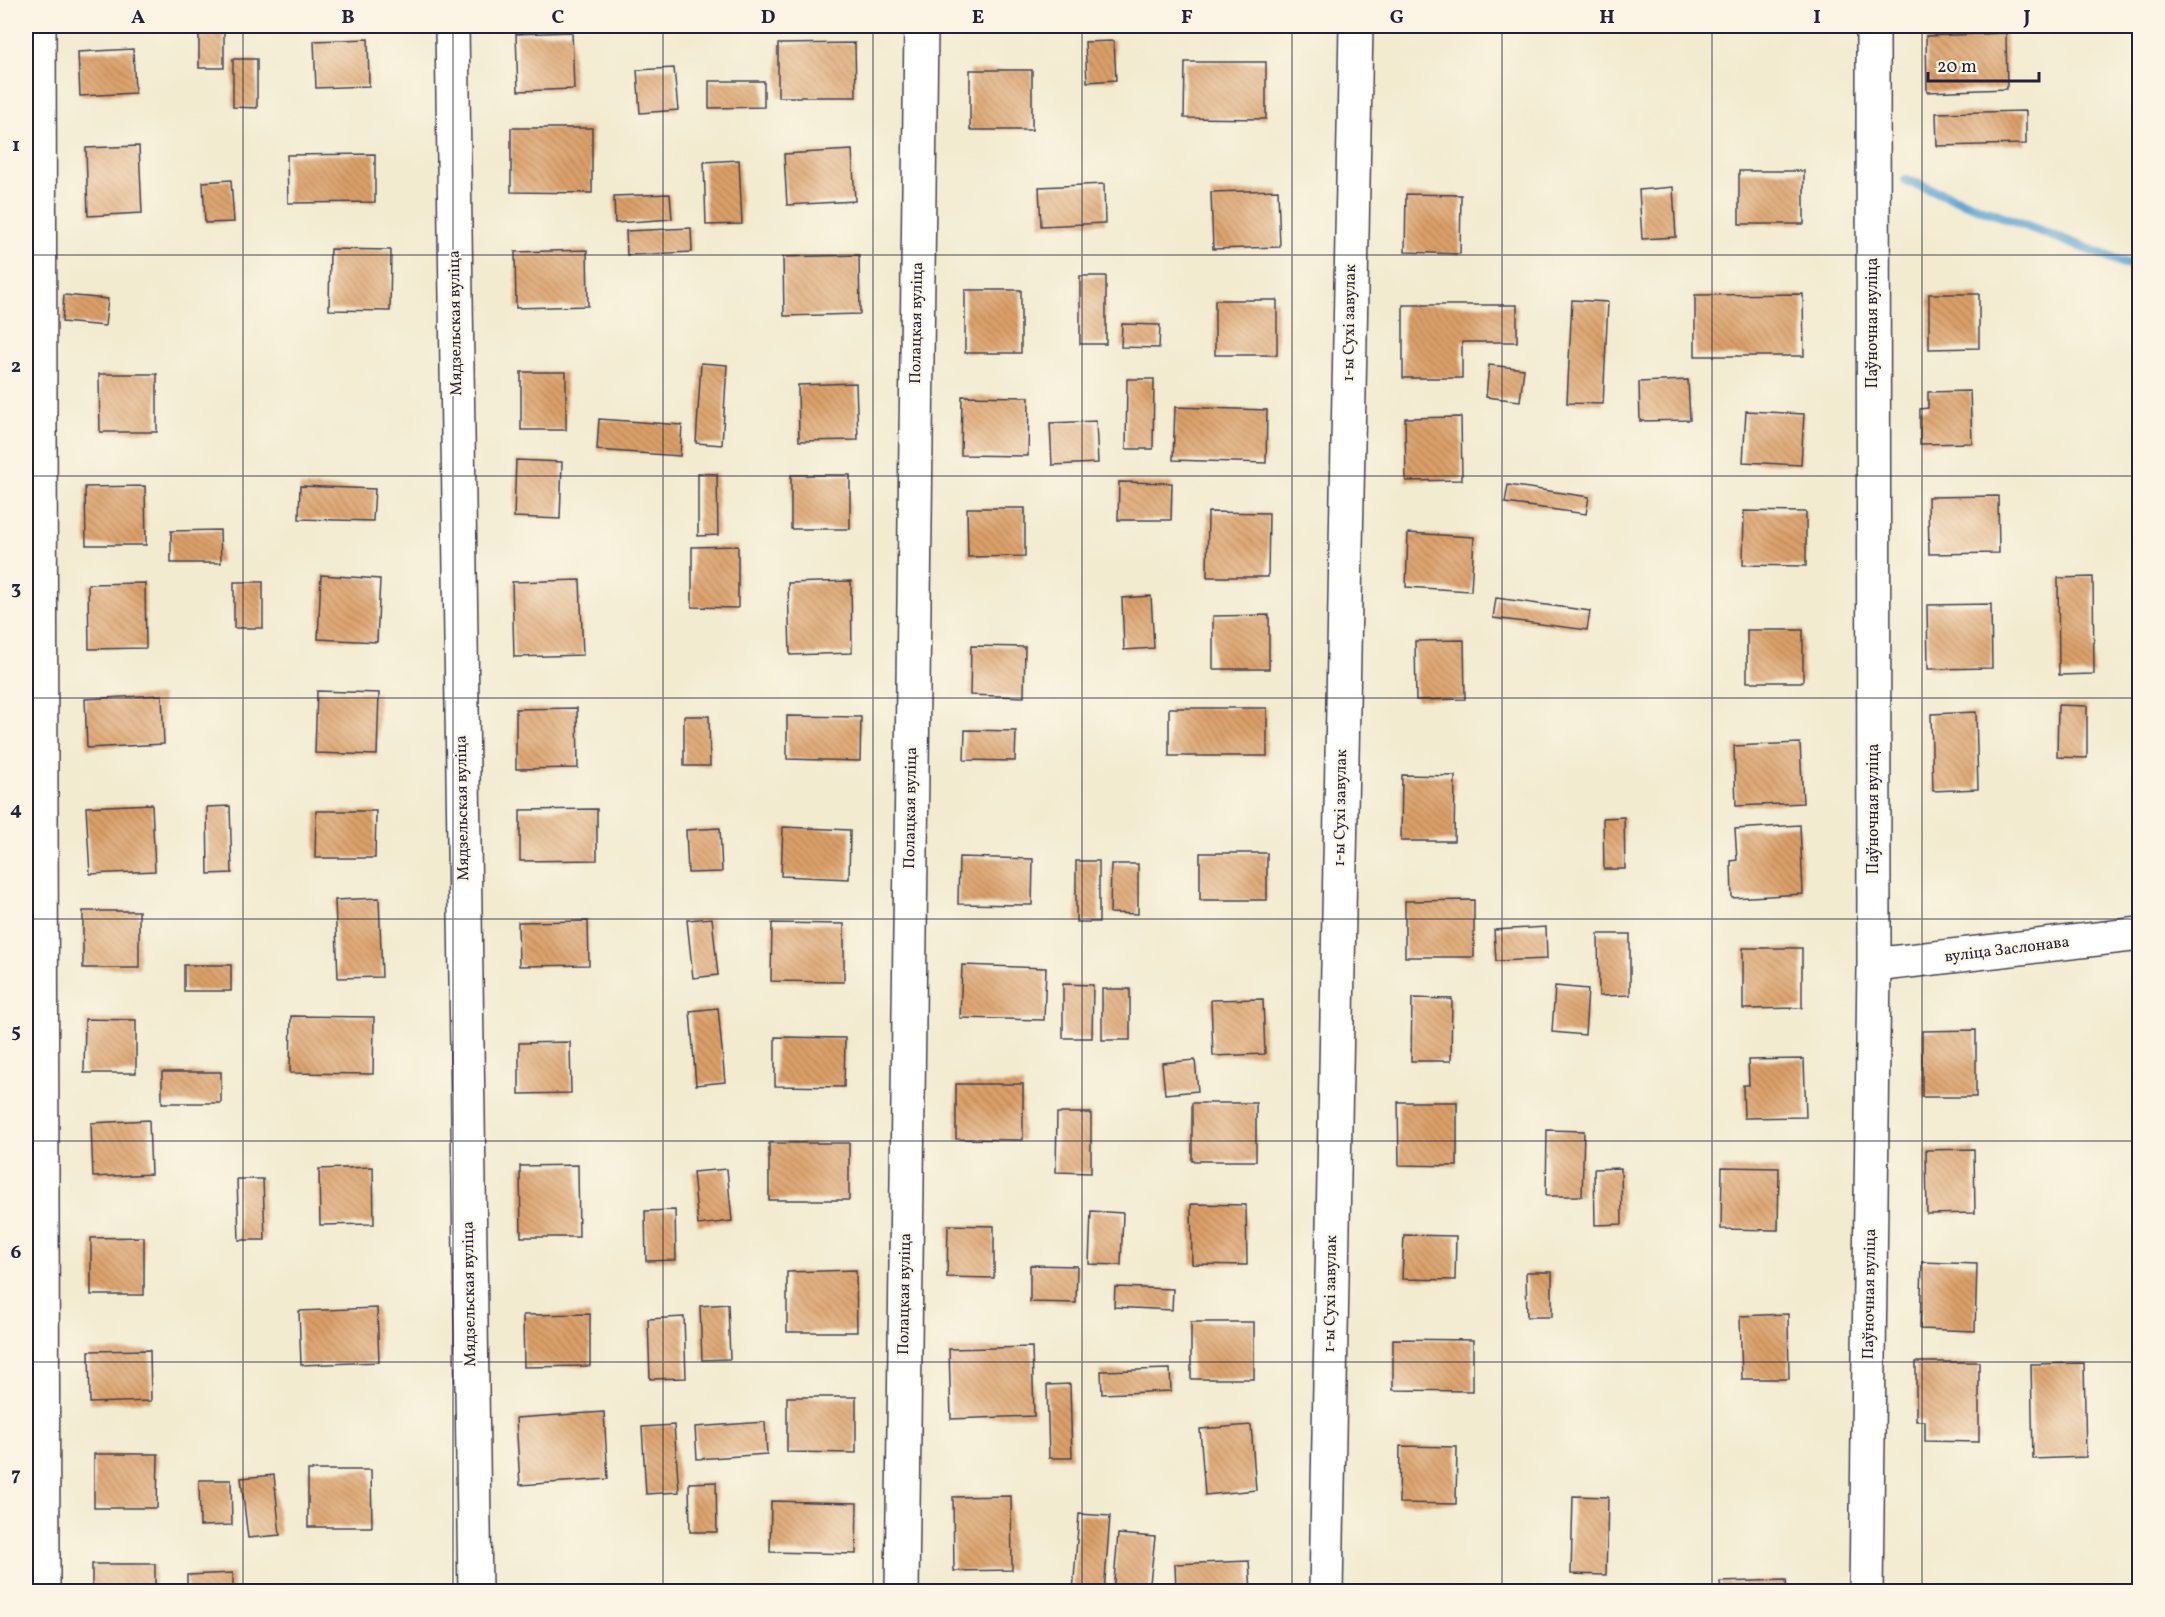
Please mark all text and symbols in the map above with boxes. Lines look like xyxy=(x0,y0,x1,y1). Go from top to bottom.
text: A xyxy=(131,4,145,32)
text: B xyxy=(341,4,355,32)
text: C xyxy=(552,4,565,32)
text: D xyxy=(761,4,775,32)
text: E xyxy=(972,4,984,32)
text: F xyxy=(1181,4,1193,32)
text: G xyxy=(1390,4,1404,32)
text: H xyxy=(1599,4,1615,32)
text: I xyxy=(1813,4,1821,32)
text: J xyxy=(2022,4,2031,32)
scale bar xyxy=(1928,45,2039,83)
text: 20 m xyxy=(1937,55,1977,80)
text: 1 xyxy=(12,132,20,160)
street label: Мядзельская вуліца xyxy=(444,250,468,396)
street label: Паўночная вуліца xyxy=(1862,258,1884,388)
street label: Полацкая вуліца xyxy=(905,262,929,384)
street label: 1-ы Сухі завулак xyxy=(1338,264,1362,382)
text: 2 xyxy=(11,353,21,381)
text: 3 xyxy=(11,575,21,603)
street label: Мядзельская вуліца xyxy=(451,735,475,881)
street label: Паўночная вуліца xyxy=(1863,744,1885,874)
street label: Полацкая вуліца xyxy=(899,747,923,869)
street label: 1-ы Сухі завулак xyxy=(1329,749,1353,867)
text: 4 xyxy=(10,796,22,824)
street label: вуліца Заслонава xyxy=(1943,931,2071,969)
text: 5 xyxy=(11,1018,21,1046)
street label: Мядзельская вуліца xyxy=(458,1221,482,1367)
street label: Паўночная вуліца xyxy=(1858,1228,1882,1360)
street label: Полацкая вуліца xyxy=(893,1233,917,1355)
street label: 1-ы Сухі завулак xyxy=(1319,1235,1343,1353)
text: 6 xyxy=(11,1239,22,1267)
text: 7 xyxy=(11,1461,21,1489)

